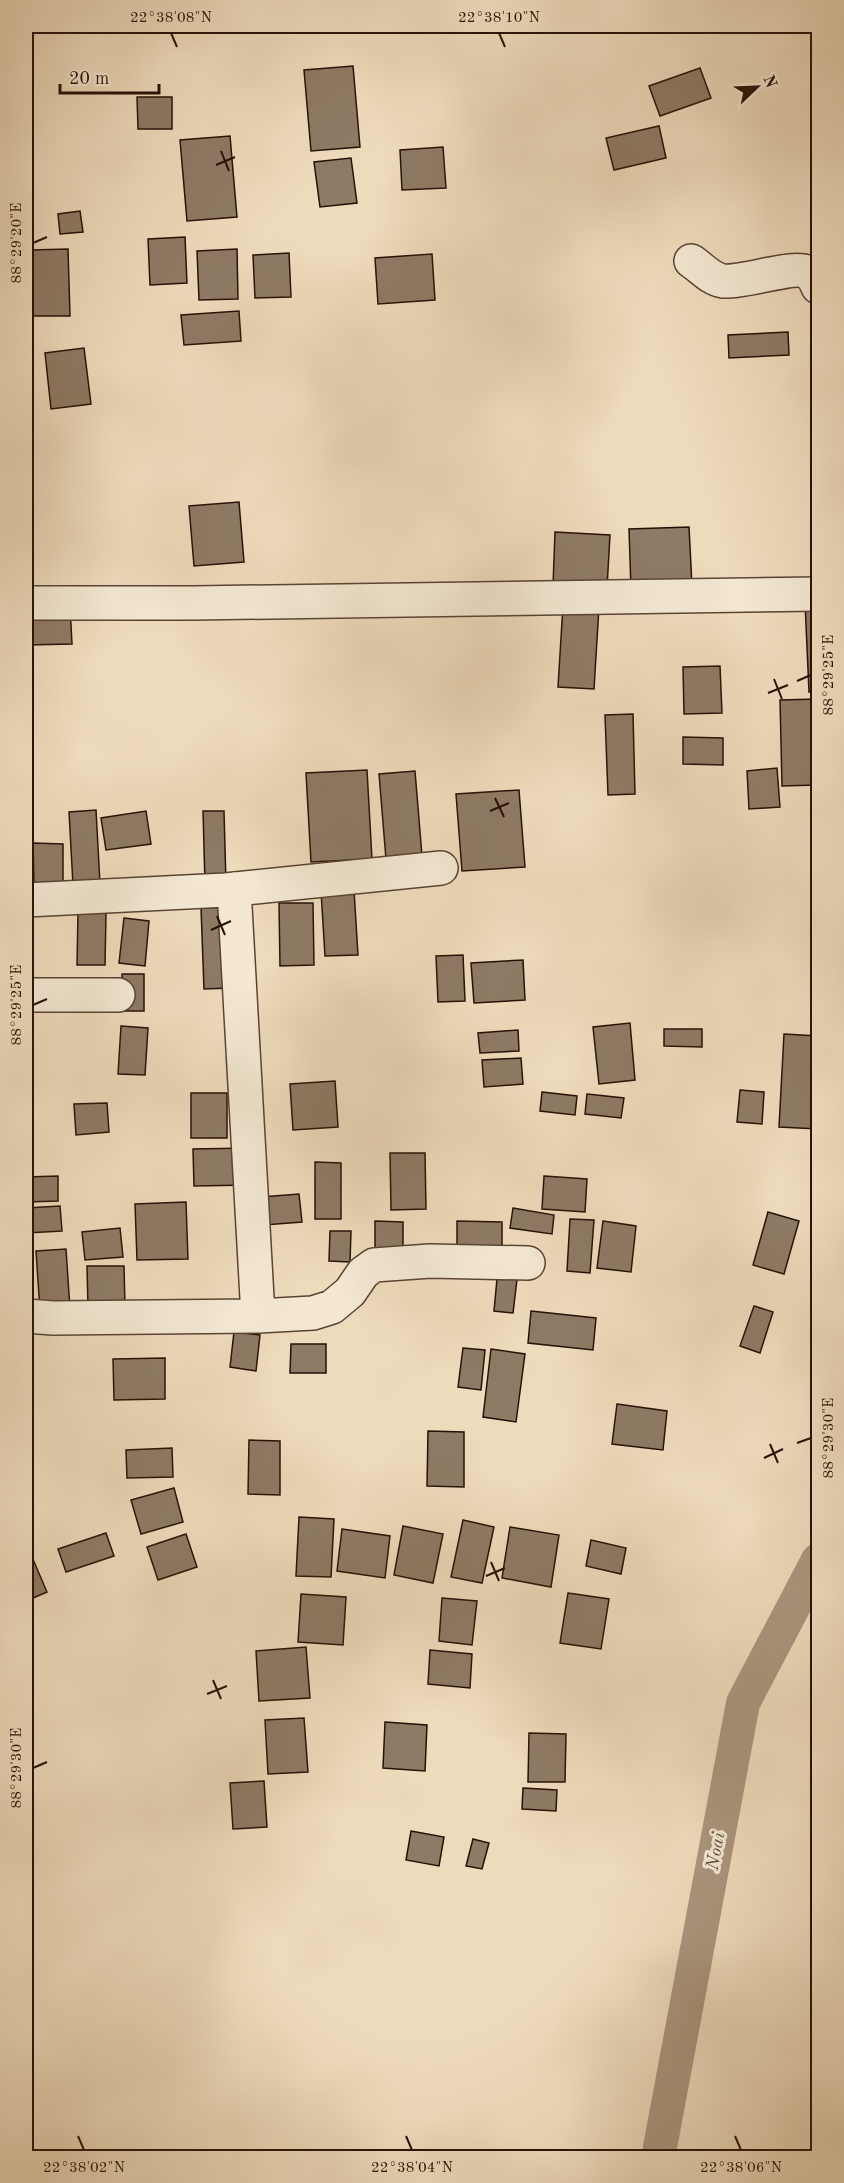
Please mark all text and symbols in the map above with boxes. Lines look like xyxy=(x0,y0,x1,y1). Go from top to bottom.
text: 22°38'08"N xyxy=(130,11,212,26)
text: 22°38'10"N xyxy=(458,11,540,26)
scale bar xyxy=(60,57,159,95)
north arrow xyxy=(727,57,787,117)
text: 20 m xyxy=(69,70,109,88)
text: N xyxy=(759,73,779,91)
text: 88°29'20"E xyxy=(10,203,25,283)
text: 88°29'25"E xyxy=(822,635,837,715)
text: 88°29'25"E xyxy=(10,965,25,1045)
text: 88°29'30"E xyxy=(822,1398,837,1478)
text: 88°29'30"E xyxy=(10,1728,25,1808)
water label: Noai xyxy=(703,1831,728,1873)
text: 22°38'02"N xyxy=(43,2161,125,2176)
text: 22°38'04"N xyxy=(371,2161,453,2176)
text: 22°38'06"N xyxy=(700,2161,782,2176)

